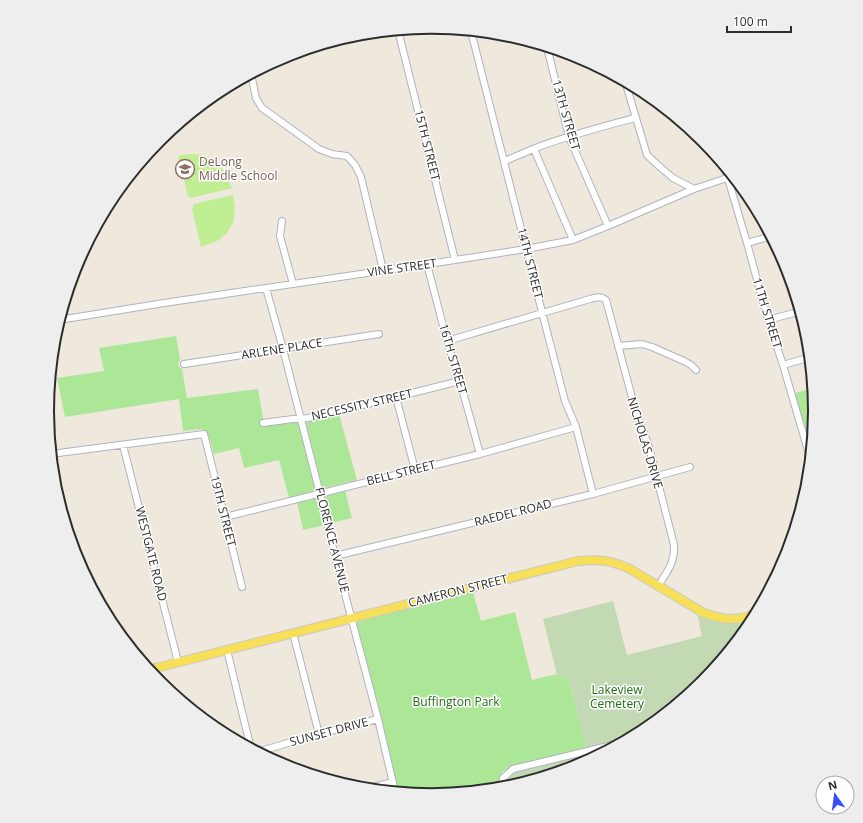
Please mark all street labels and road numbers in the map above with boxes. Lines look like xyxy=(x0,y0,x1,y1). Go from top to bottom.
street label: 13TH STREET xyxy=(548,78,585,153)
street label: 15TH STREET xyxy=(410,107,445,183)
street label: 14TH STREET xyxy=(513,225,548,301)
street label: VINE STREET xyxy=(366,254,438,281)
street label: 11TH STREET xyxy=(749,276,786,351)
street label: 16TH STREET xyxy=(435,322,472,397)
street label: ARLENE PLACE xyxy=(240,334,324,363)
street label: NECESSITY STREET xyxy=(310,385,415,424)
street label: NICHOLAS DRIVE xyxy=(623,395,667,491)
street label: BELL STREET xyxy=(365,456,438,489)
street label: 19TH STREET xyxy=(206,473,241,549)
street label: FLORENCE AVENUE xyxy=(311,485,354,594)
street label: RAEDEL ROAD xyxy=(472,495,553,530)
street label: WESTGATE ROAD xyxy=(132,505,171,603)
street label: CAMERON STREET xyxy=(406,570,510,611)
street label: SUNSET DRIVE xyxy=(288,713,370,750)

